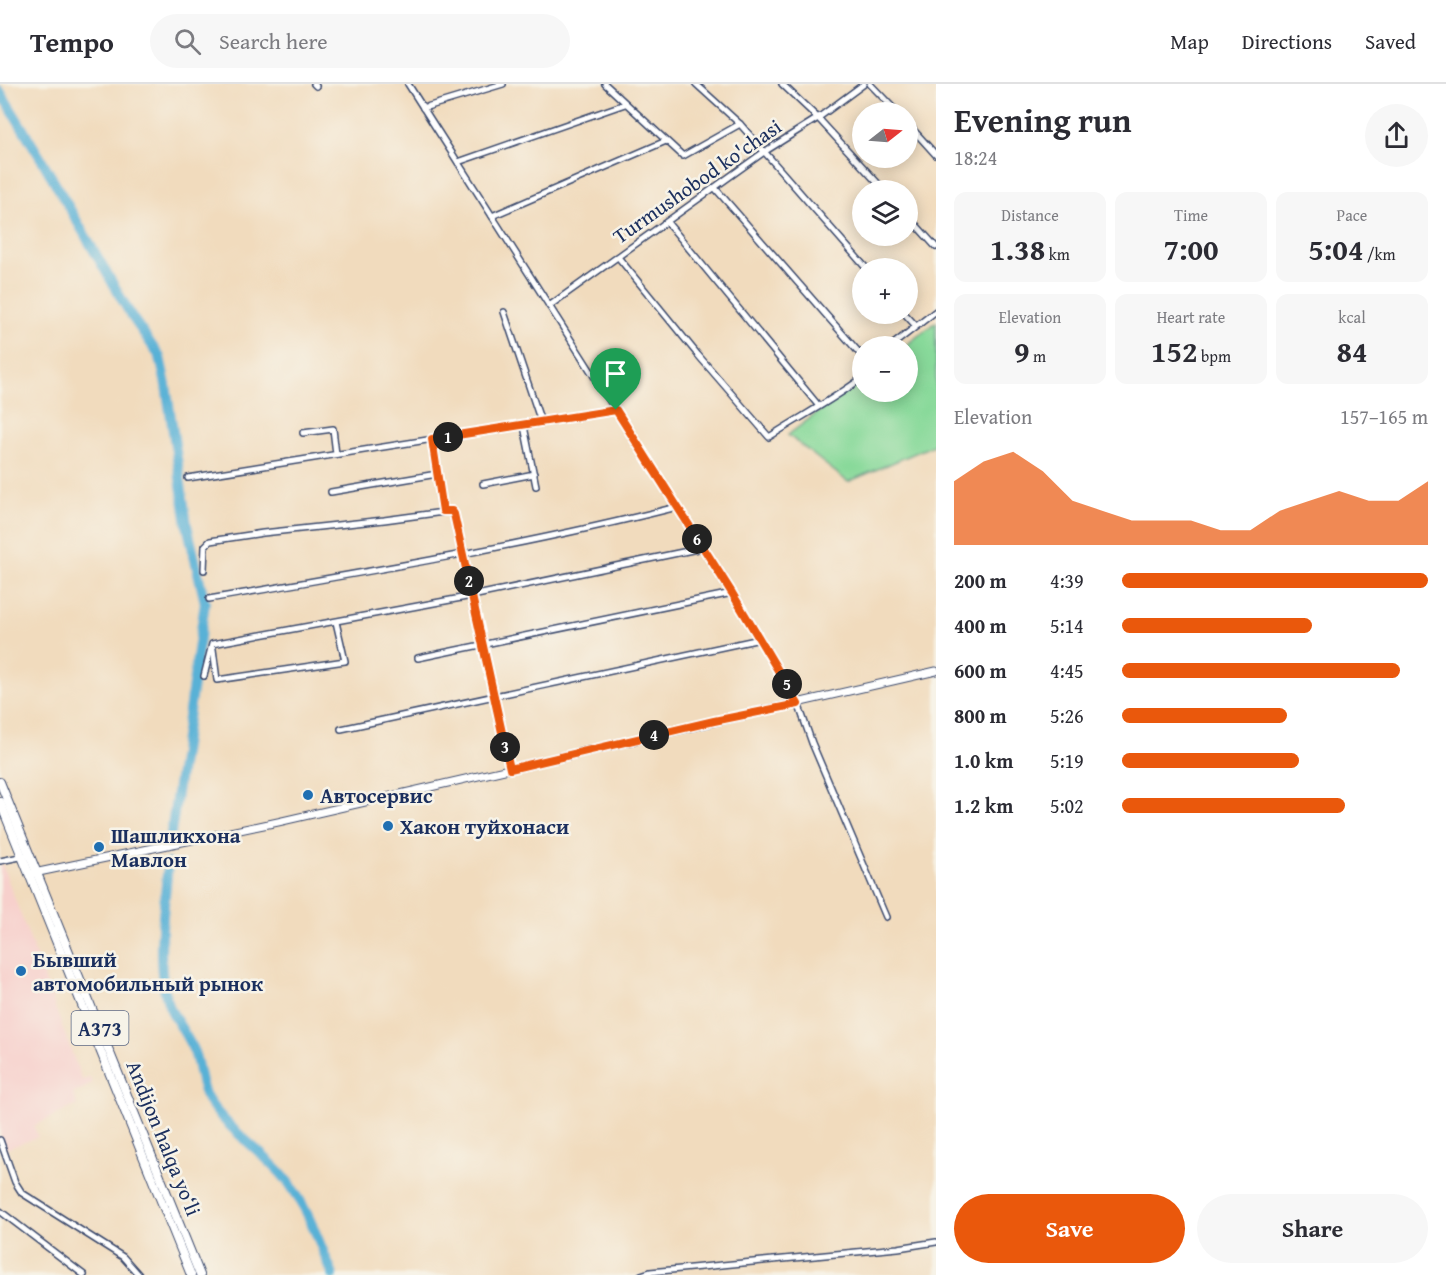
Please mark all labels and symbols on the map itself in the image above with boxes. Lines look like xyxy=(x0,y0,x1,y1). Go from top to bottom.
north arrow xyxy=(852,102,918,168)
street label: Turmushobod ko'chasi xyxy=(606,111,788,251)
pin xyxy=(590,348,641,410)
pin: 1 xyxy=(433,422,463,452)
pin: 6 xyxy=(682,524,712,554)
pin: 2 xyxy=(454,566,484,596)
pin: 5 xyxy=(772,669,802,699)
pin: 4 xyxy=(639,720,669,750)
pin: 3 xyxy=(490,732,520,762)
place label: Автосервис xyxy=(320,780,433,811)
marker: Автосервис xyxy=(301,788,315,802)
place label: Хакон туйхонаси xyxy=(400,811,569,842)
marker: Хакон туйхонаси xyxy=(381,819,395,833)
place label: Шашликхона Мавлон xyxy=(111,820,241,875)
marker: Шашликхона Мавлон xyxy=(92,840,106,854)
place label: Бывший автомобильный рынок xyxy=(33,944,264,999)
marker: Бывший автомобильный рынок xyxy=(14,964,28,978)
road number: A373 xyxy=(72,1011,128,1045)
street label: Andijon halqa yo‘li xyxy=(119,1056,209,1220)

